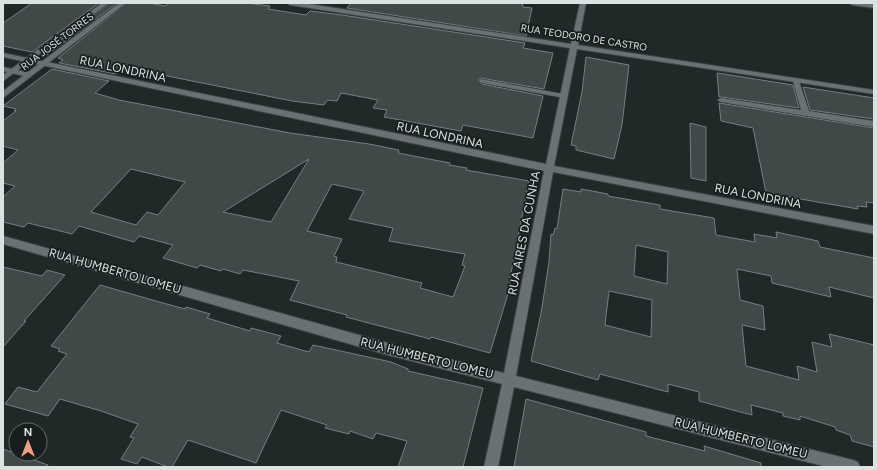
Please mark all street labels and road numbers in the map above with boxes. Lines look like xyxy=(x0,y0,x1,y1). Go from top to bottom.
street label: RUA JOSÉ TORRES xyxy=(18,10,96,73)
street label: RUA TEODORO DE CASTRO xyxy=(520,21,648,54)
street label: RUA LONDRINA xyxy=(78,53,168,85)
street label: RUA LONDRINA xyxy=(395,119,485,151)
street label: RUA AIRES DA CUNHA xyxy=(505,170,543,296)
street label: RUA LONDRINA xyxy=(713,181,803,211)
street label: RUA HUMBERTO LOMEU xyxy=(47,245,183,297)
street label: RUA HUMBERTO LOMEU xyxy=(359,335,495,381)
street label: RUA HUMBERTO LOMEU xyxy=(673,415,809,461)

